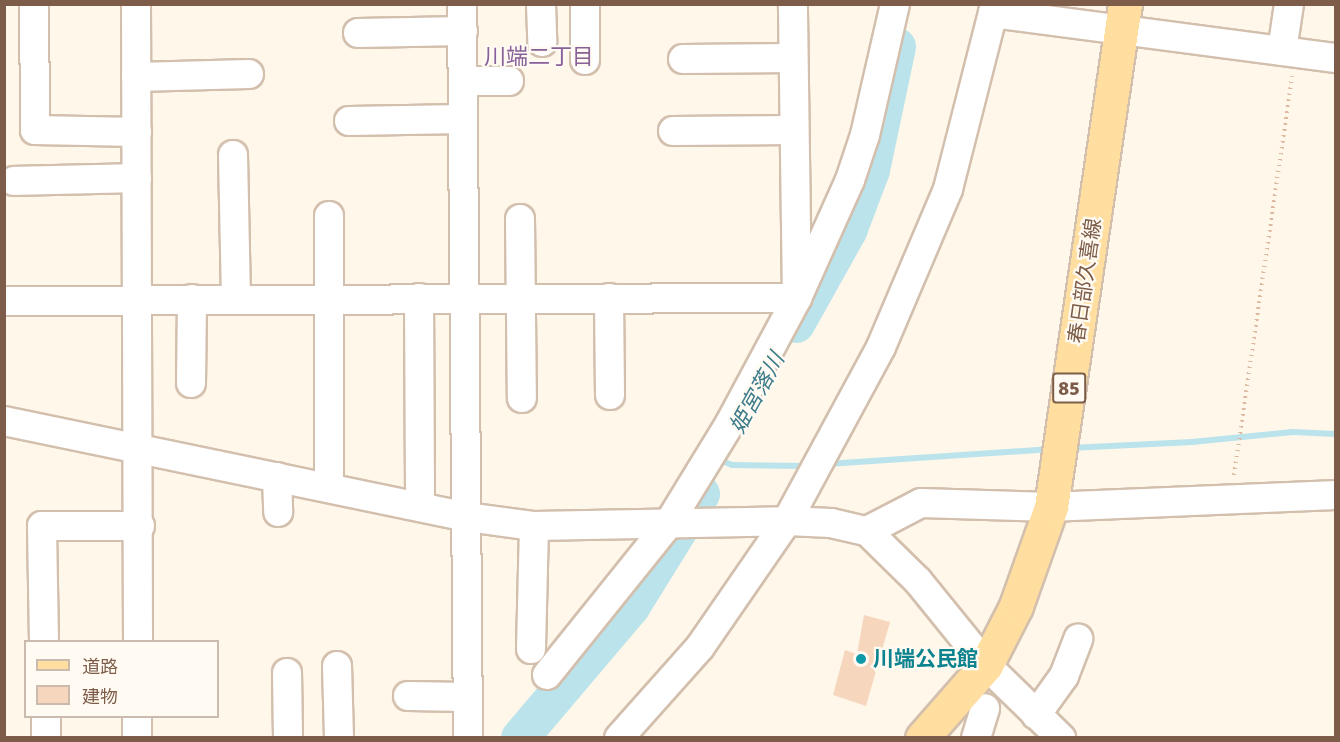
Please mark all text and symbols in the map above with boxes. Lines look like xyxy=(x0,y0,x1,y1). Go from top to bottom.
district label: 川端二丁目 xyxy=(484,44,594,70)
street label: 春日部久喜線 xyxy=(1064,217,1106,345)
water label: 姫宮落川 xyxy=(724,348,790,438)
road number: 85 xyxy=(1051,371,1087,405)
legend xyxy=(24,640,219,718)
place label: 川端公民館 xyxy=(873,646,978,672)
marker: 川端公民館 xyxy=(854,652,868,666)
text: 道路 xyxy=(82,656,118,678)
text: 建物 xyxy=(82,686,118,708)

